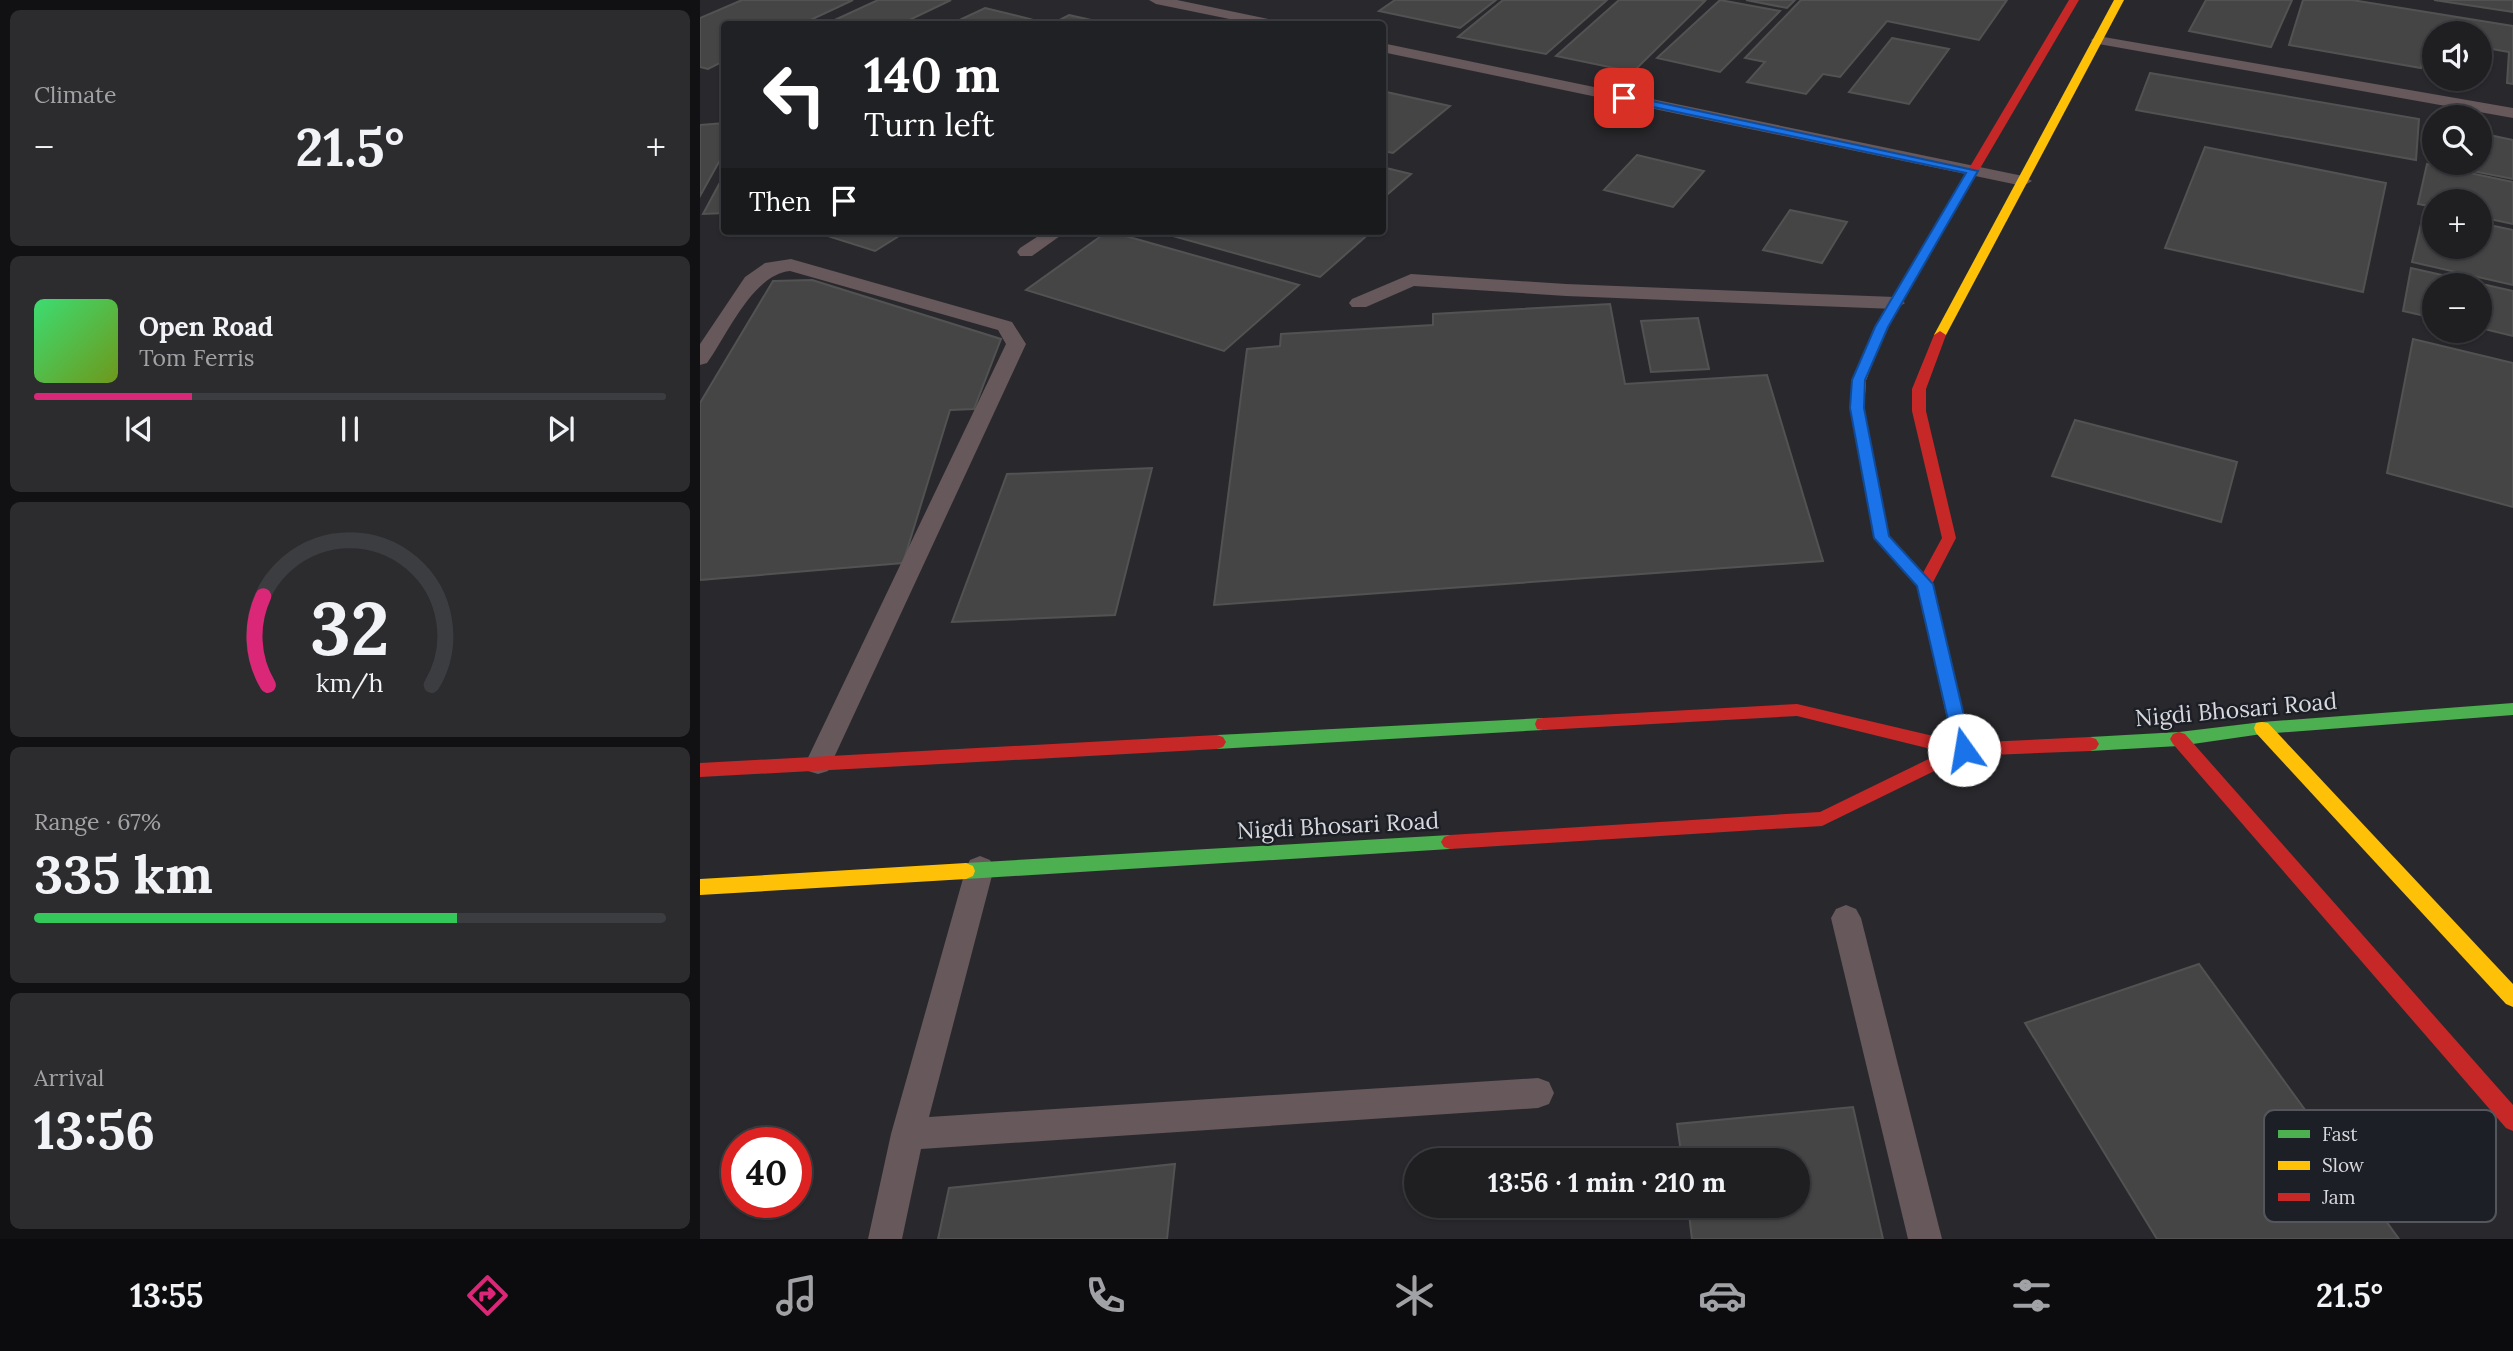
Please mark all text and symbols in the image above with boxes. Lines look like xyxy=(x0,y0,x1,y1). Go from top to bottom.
map controls xyxy=(2422,21,2492,343)
button: sound xyxy=(2422,21,2492,91)
text: 140 m xyxy=(864,43,1000,105)
icon: left xyxy=(749,49,840,140)
pin xyxy=(1594,68,1654,128)
icon: arrive xyxy=(1605,79,1643,117)
text: Climate xyxy=(34,80,116,109)
text: Turn left xyxy=(864,104,994,145)
button: search xyxy=(2422,105,2492,175)
text: 21.5° xyxy=(296,114,404,180)
text: − xyxy=(34,123,54,171)
text: + xyxy=(646,123,666,171)
icon: arrive xyxy=(825,182,863,220)
text: Then xyxy=(749,185,811,218)
button: + xyxy=(2422,189,2492,259)
button: − xyxy=(2422,273,2492,343)
text: Open Road xyxy=(139,310,273,343)
text: Tom Ferris xyxy=(139,343,254,372)
icon: previous xyxy=(120,410,158,448)
icon: pause xyxy=(331,410,369,448)
icon: next xyxy=(542,410,580,448)
text: 32 xyxy=(310,583,390,676)
text: km/h xyxy=(316,667,384,699)
street label: Nigdi Bhosari Road xyxy=(2134,686,2338,732)
position arrow xyxy=(1927,713,2001,787)
street label: Nigdi Bhosari Road xyxy=(1236,805,1440,845)
text: Range · 67% xyxy=(34,807,161,836)
text: 335 km xyxy=(34,841,213,907)
text: Arrival xyxy=(34,1063,104,1092)
text: 13:56 xyxy=(34,1097,155,1163)
legend xyxy=(2264,1110,2496,1222)
text: Fast xyxy=(2322,1122,2358,1146)
speed limit sign: 40 xyxy=(721,1127,812,1218)
text: Slow xyxy=(2322,1153,2365,1177)
text: 13:56 · 1 min · 210 m xyxy=(1488,1166,1726,1199)
text: Jam xyxy=(2321,1185,2356,1209)
icon: directions xyxy=(463,1271,512,1320)
icon: music xyxy=(772,1271,821,1320)
icon: phone xyxy=(1081,1271,1130,1320)
icon: climate xyxy=(1390,1271,1439,1320)
icon: car xyxy=(1698,1271,1747,1320)
icon: filters xyxy=(2007,1271,2056,1320)
text: 13:55 xyxy=(130,1275,203,1316)
text: 21.5° xyxy=(2316,1275,2383,1316)

